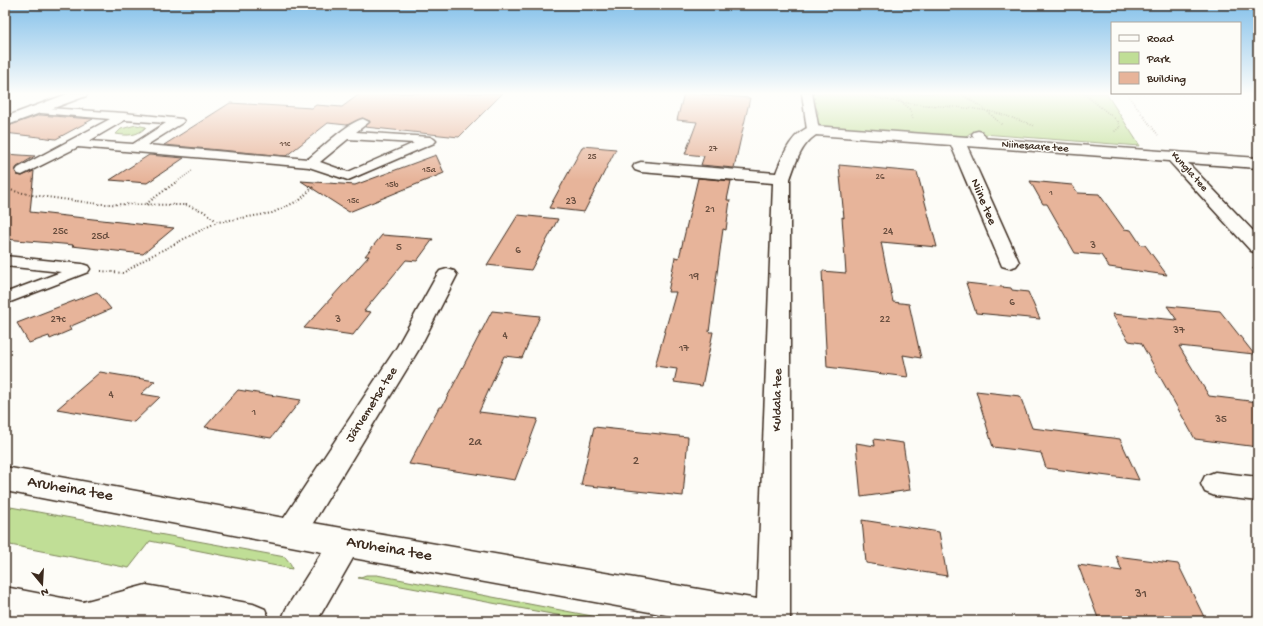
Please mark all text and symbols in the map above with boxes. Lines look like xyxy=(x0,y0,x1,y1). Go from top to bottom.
legend xyxy=(1111,22,1241,94)
text: Road xyxy=(1147,33,1174,47)
text: Park xyxy=(1146,53,1172,67)
text: Building xyxy=(1146,73,1186,87)
house number: 11c xyxy=(279,139,291,150)
street label: Niinesaare tee xyxy=(1001,139,1069,155)
house number: 27 xyxy=(708,144,718,155)
street label: Kungla tee xyxy=(1168,150,1210,195)
house number: 25 xyxy=(587,152,597,163)
house number: 15a xyxy=(421,165,437,176)
house number: 26 xyxy=(876,172,885,183)
street label: Niine tee xyxy=(967,177,1000,228)
house number: 15b xyxy=(384,180,399,191)
house number: 1 xyxy=(1048,188,1053,199)
house number: 15c xyxy=(346,196,360,207)
house number: 23 xyxy=(565,196,577,208)
house number: 21 xyxy=(705,204,715,216)
house number: 25c xyxy=(53,226,69,238)
house number: 24 xyxy=(883,226,894,238)
house number: 25d xyxy=(91,231,110,243)
house number: 3 xyxy=(1089,240,1096,252)
house number: 5 xyxy=(396,242,402,254)
house number: 6 xyxy=(515,245,521,257)
house number: 19 xyxy=(688,271,699,283)
house number: 6 xyxy=(1009,297,1015,309)
house number: 27c xyxy=(51,314,67,326)
house number: 3 xyxy=(334,314,341,326)
house number: 22 xyxy=(880,314,891,326)
house number: 37 xyxy=(1172,325,1185,337)
house number: 4 xyxy=(502,330,508,342)
house number: 17 xyxy=(678,343,689,355)
street label: Järvemetsa tee xyxy=(343,364,401,446)
street label: Kuldala tee xyxy=(770,368,786,432)
house number: 4 xyxy=(108,389,114,401)
house number: 1 xyxy=(251,407,256,419)
house number: 35 xyxy=(1214,414,1227,426)
house number: 2a xyxy=(468,435,483,450)
house number: 2 xyxy=(633,454,640,469)
street label: Aruheina tee xyxy=(26,473,115,507)
street label: Aruheina tee xyxy=(345,533,434,567)
north arrow xyxy=(22,564,62,604)
text: N xyxy=(39,585,50,598)
house number: 31 xyxy=(1134,587,1147,602)

